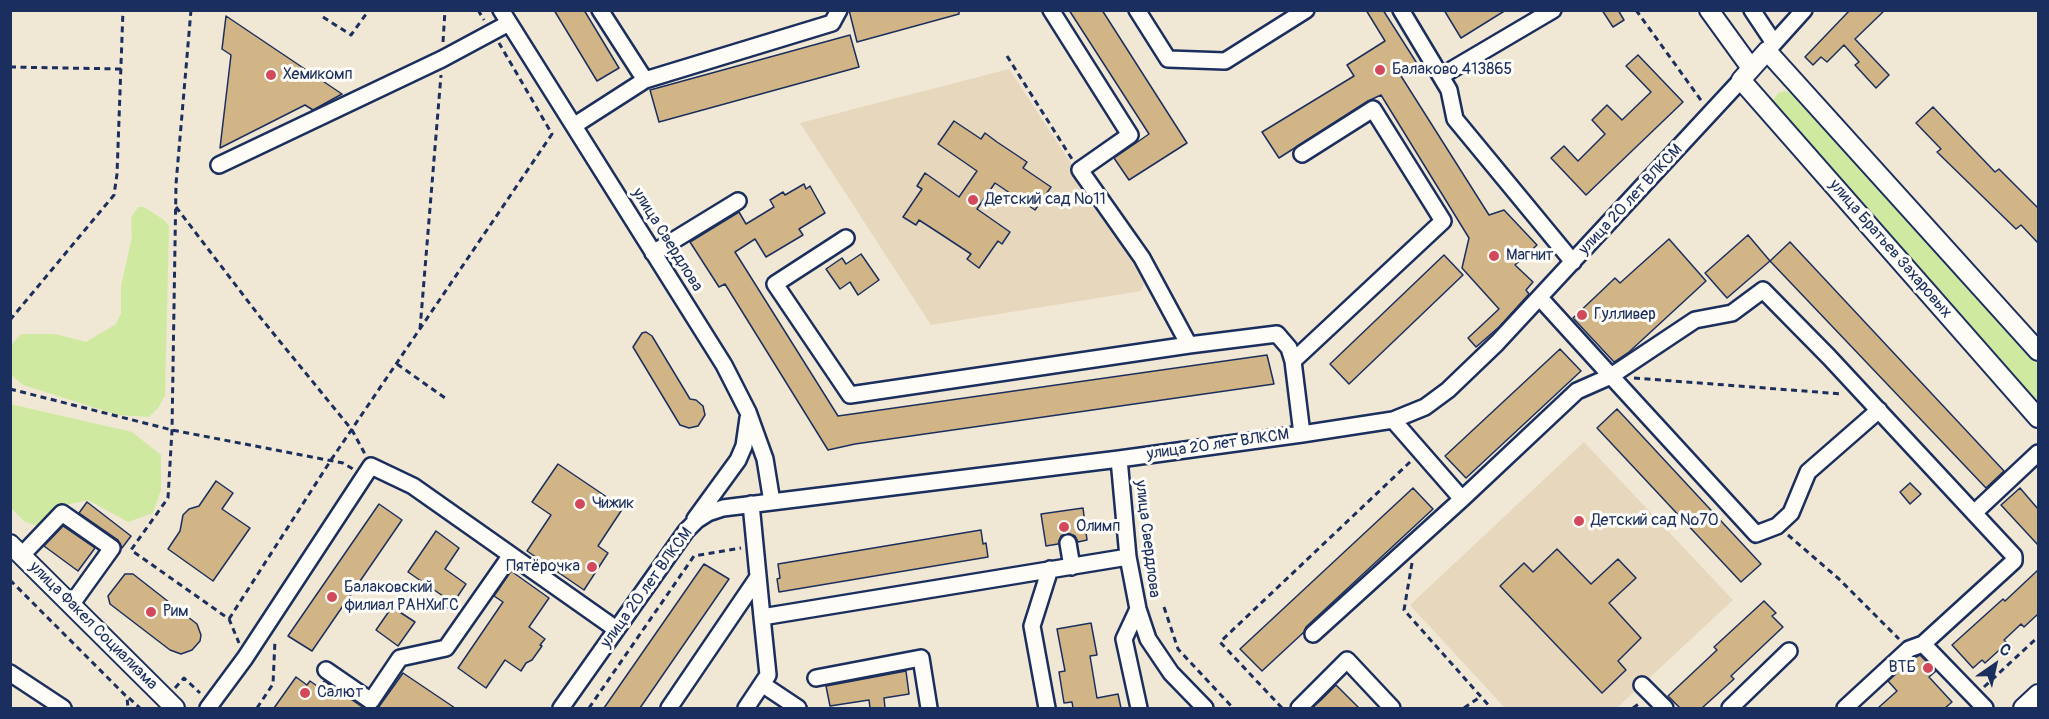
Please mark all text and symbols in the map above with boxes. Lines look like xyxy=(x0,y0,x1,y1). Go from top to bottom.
place label: Балаково 413865 xyxy=(1392,60,1512,80)
marker: Балаково 413865 xyxy=(1373,63,1387,77)
place label: Хемикомп xyxy=(283,65,353,85)
marker: Хемикомп xyxy=(264,68,278,82)
street label: улица 20 лет ВЛКСМ xyxy=(1575,141,1687,259)
street label: улица Братьев Захаровых xyxy=(1825,176,1955,322)
street label: улица Свердлова xyxy=(627,185,707,295)
place label: Детский сад №11 xyxy=(985,190,1106,210)
marker: Детский сад №11 xyxy=(966,193,980,207)
place label: Магнит xyxy=(1506,246,1554,266)
marker: Магнит xyxy=(1487,249,1501,263)
place label: Гулливер xyxy=(1594,305,1656,325)
marker: Гулливер xyxy=(1575,308,1589,322)
street label: улица 20 лет ВЛКСМ xyxy=(1146,425,1290,465)
street label: улица Свердлова xyxy=(1130,479,1164,599)
place label: Чижик xyxy=(592,494,634,514)
marker: Чижик xyxy=(573,497,587,511)
place label: Детский сад №70 xyxy=(1591,511,1719,531)
marker: Детский сад №70 xyxy=(1572,514,1586,528)
place label: Олимп xyxy=(1076,517,1120,537)
marker: Олимп xyxy=(1057,520,1071,534)
street label: улица 20 лет ВЛКСМ xyxy=(597,524,697,652)
place label: Пятёрочка xyxy=(506,557,580,577)
street label: улица Факел Социализма xyxy=(25,558,161,694)
marker: Пятёрочка xyxy=(585,560,599,574)
place label: Балаковский филиал РАНХиГС xyxy=(344,578,459,616)
marker: Балаковский филиал РАНХиГС xyxy=(325,590,339,604)
place label: Рим xyxy=(163,602,189,622)
marker: Рим xyxy=(144,605,158,619)
north arrow xyxy=(1965,635,2025,695)
text: С xyxy=(1995,639,2015,661)
place label: ВТБ xyxy=(1888,658,1916,678)
marker: ВТБ xyxy=(1921,661,1935,675)
place label: Салют xyxy=(317,683,363,703)
marker: Салют xyxy=(298,686,312,700)

